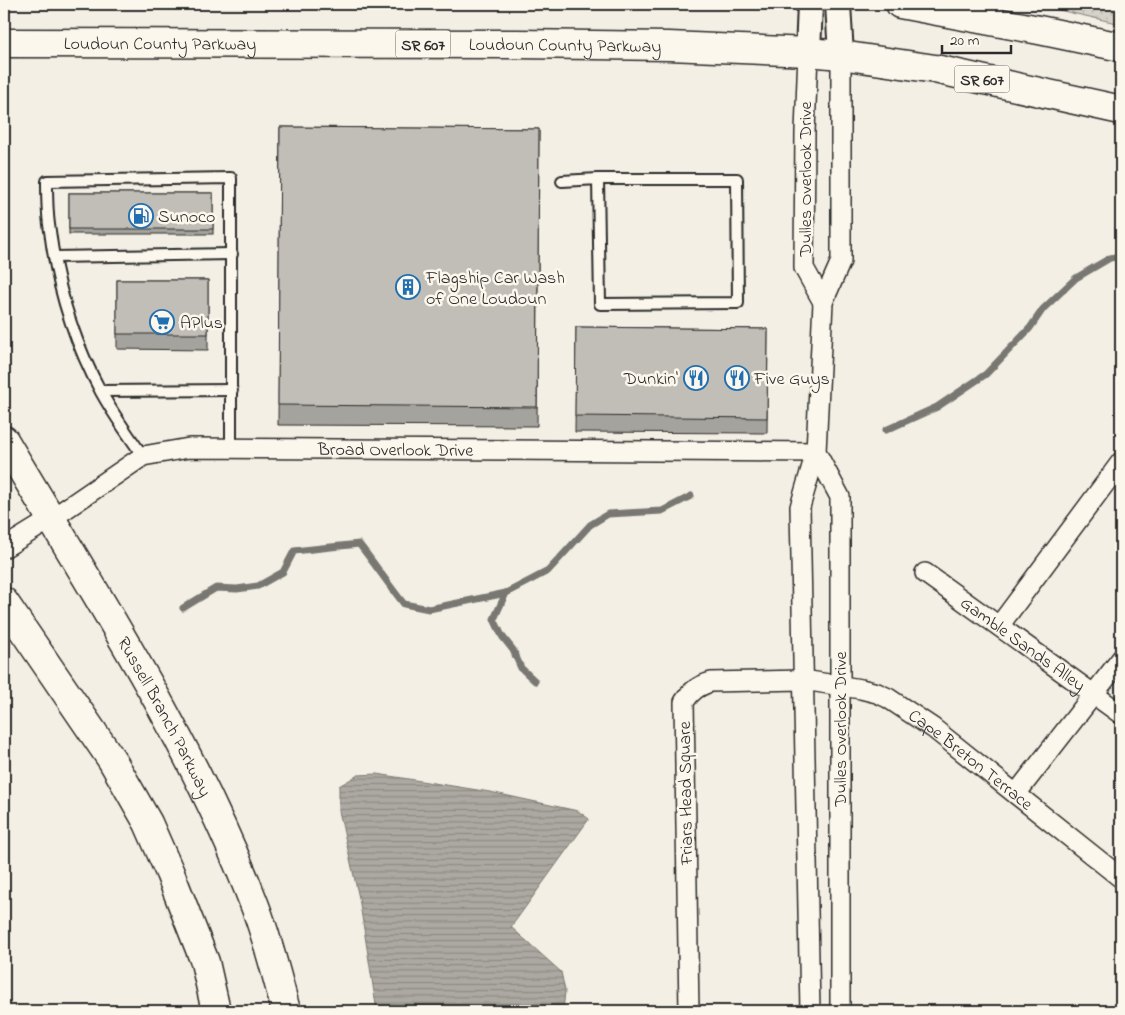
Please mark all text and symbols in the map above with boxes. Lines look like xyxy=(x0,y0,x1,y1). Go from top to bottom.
scale bar xyxy=(942,22,1011,54)
text: 20 m xyxy=(950,30,980,52)
road number: SR 607 xyxy=(396,31,450,58)
street label: Loudoun County Parkway xyxy=(64,32,256,58)
street label: Loudoun County Parkway xyxy=(469,33,661,61)
road number: SR 607 xyxy=(954,66,1010,92)
street label: Dulles Overlook Drive xyxy=(794,100,820,258)
fuel station icon: Sunoco xyxy=(128,203,154,229)
place label: Sunoco xyxy=(158,205,215,231)
place label: Flagship Car Wash of One Loudoun xyxy=(425,266,565,313)
building icon: Flagship Car Wash of One Loudoun xyxy=(395,274,421,300)
supermarket icon: APlus xyxy=(149,309,175,335)
place label: APlus xyxy=(180,311,223,337)
restaurant icon: Dunkin' xyxy=(683,365,709,391)
restaurant icon: Five Guys xyxy=(724,365,750,391)
place label: Dunkin' xyxy=(623,367,678,393)
place label: Five Guys xyxy=(753,367,830,393)
street label: Broad Overlook Drive xyxy=(317,438,474,465)
street label: Gamble Sands Alley xyxy=(954,591,1090,699)
street label: Russell Branch Parkway xyxy=(109,632,217,802)
street label: Dulles Overlook Drive xyxy=(829,650,855,808)
street label: Cape Breton Terrace xyxy=(902,704,1038,818)
street label: Friars Head Square xyxy=(673,720,701,866)

